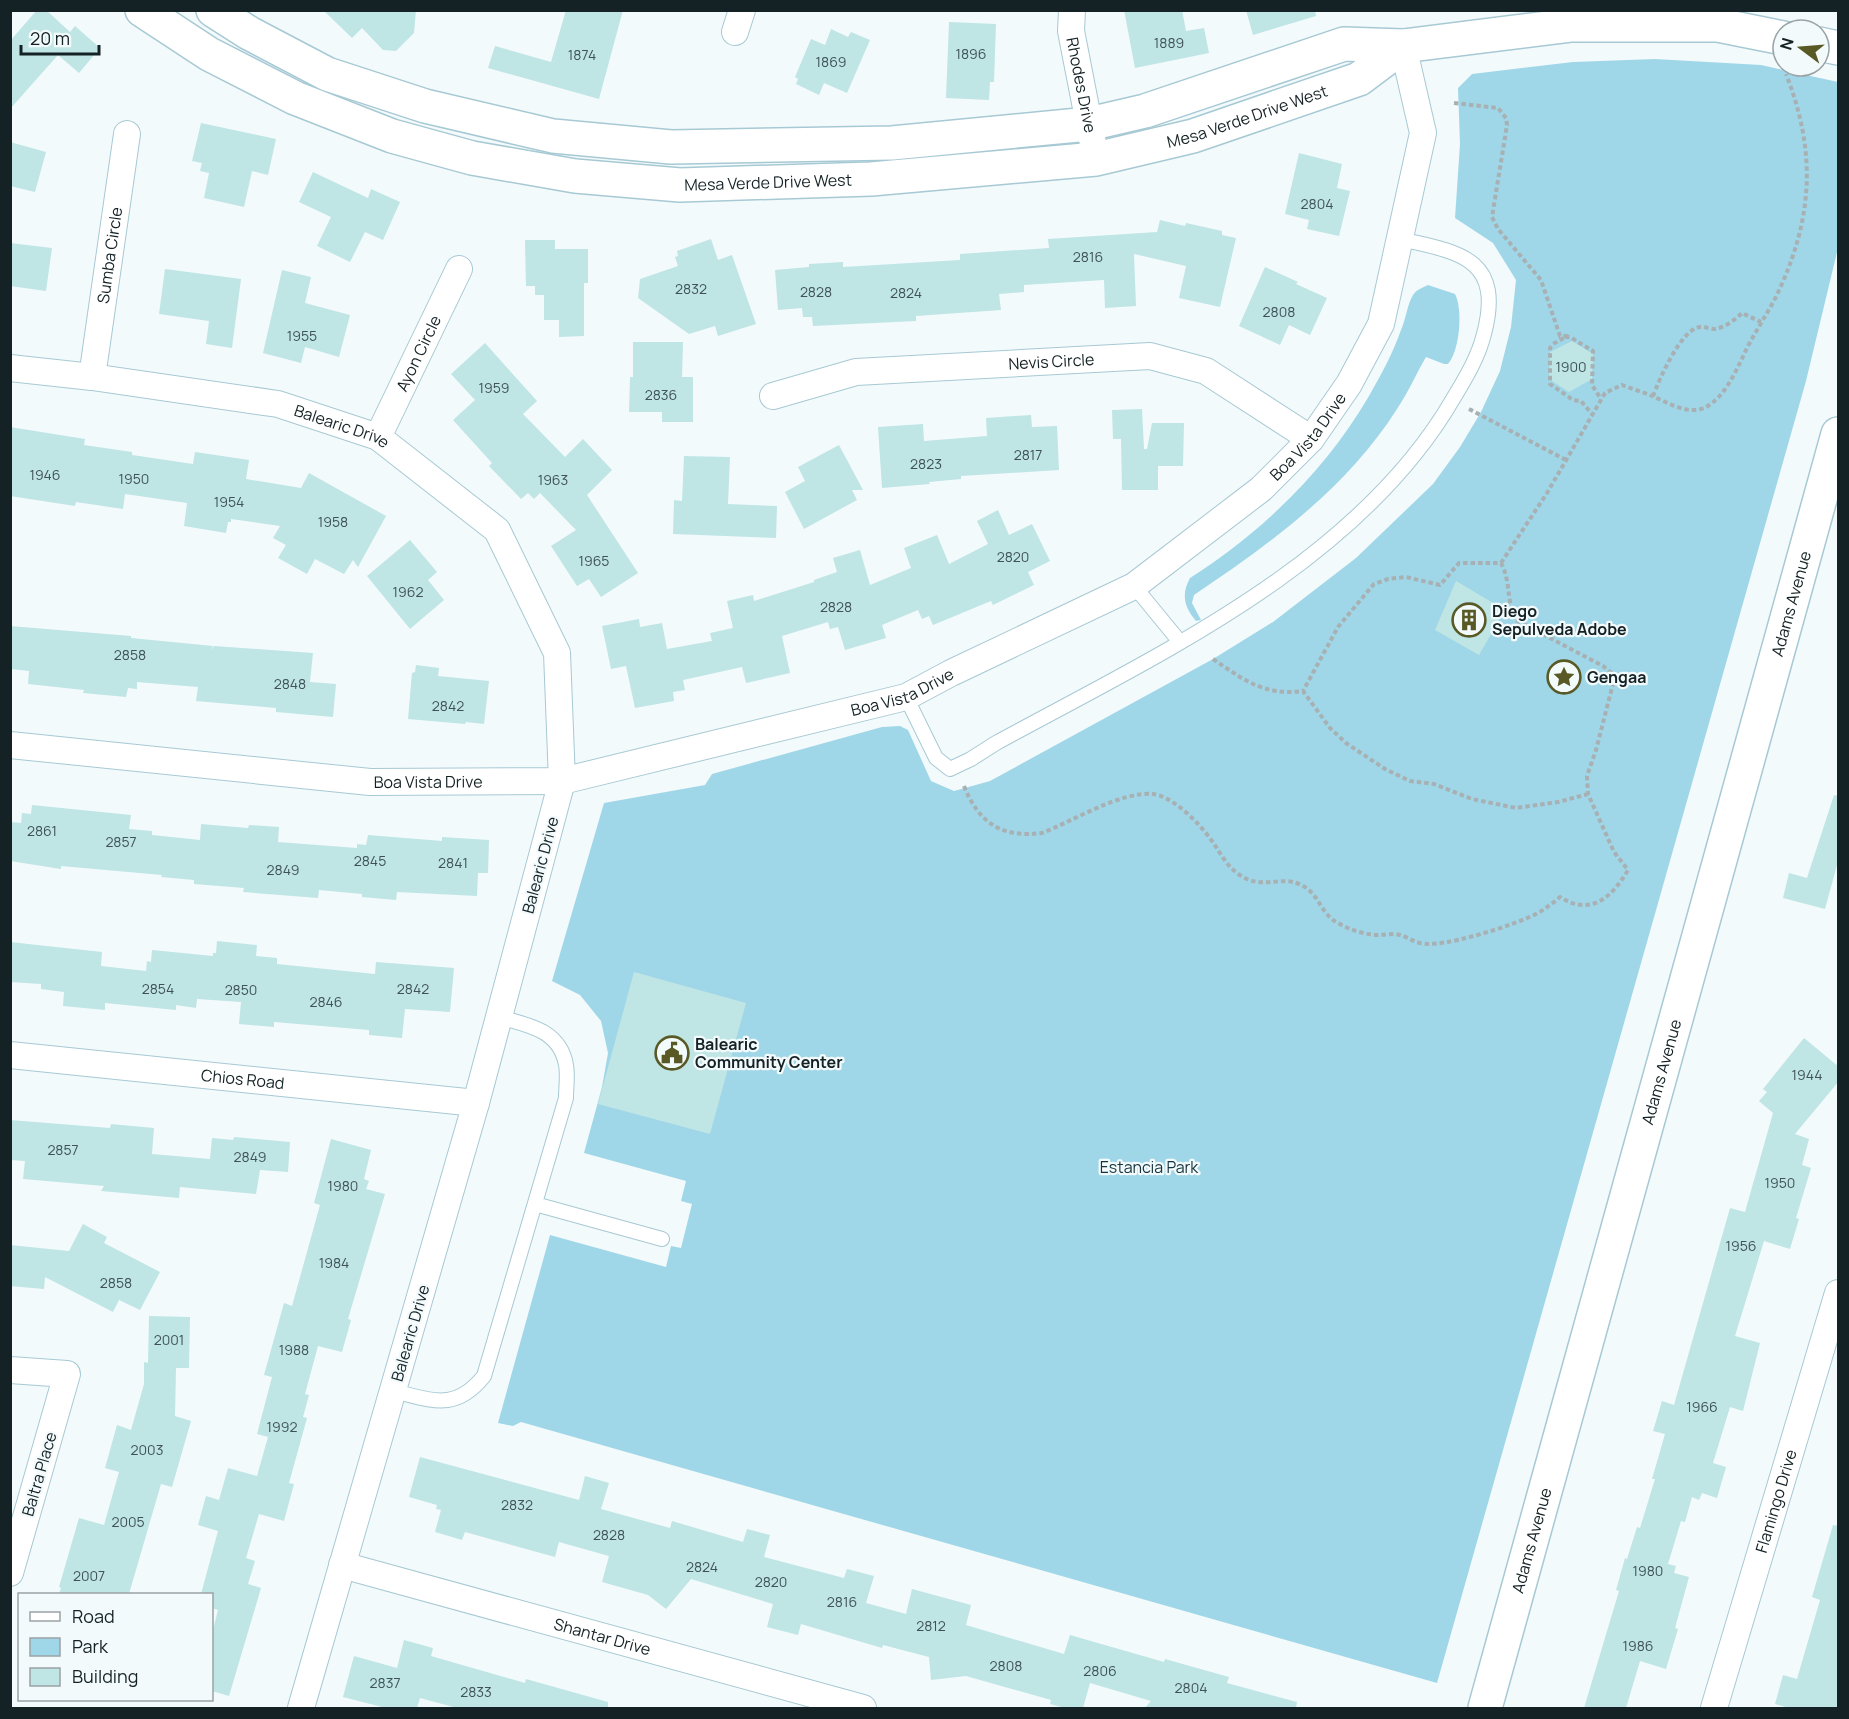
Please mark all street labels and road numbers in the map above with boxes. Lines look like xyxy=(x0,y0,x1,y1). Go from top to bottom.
street label: Rhodes Drive xyxy=(1061,35,1102,135)
street label: Mesa Verde Drive West xyxy=(1165,80,1330,153)
street label: Mesa Verde Drive West xyxy=(684,169,852,196)
street label: Sumba Circle xyxy=(92,206,127,305)
street label: Ayon Circle xyxy=(391,311,446,395)
street label: Nevis Circle xyxy=(1008,348,1095,375)
street label: Boa Vista Drive xyxy=(1265,388,1351,485)
street label: Balearic Drive xyxy=(291,399,394,453)
street label: Adams Avenue xyxy=(1766,548,1816,659)
street label: Boa Vista Drive xyxy=(849,663,957,721)
street label: Boa Vista Drive xyxy=(374,770,483,793)
street label: Balearic Drive xyxy=(517,814,563,916)
street label: Adams Avenue xyxy=(1636,1017,1686,1127)
street label: Chios Road xyxy=(200,1064,286,1094)
street label: Balearic Drive xyxy=(386,1282,434,1384)
street label: Baltra Place xyxy=(16,1429,62,1519)
street label: Flamingo Drive xyxy=(1750,1447,1802,1556)
street label: Adams Avenue xyxy=(1506,1485,1557,1596)
street label: Shantar Drive xyxy=(551,1613,653,1660)

